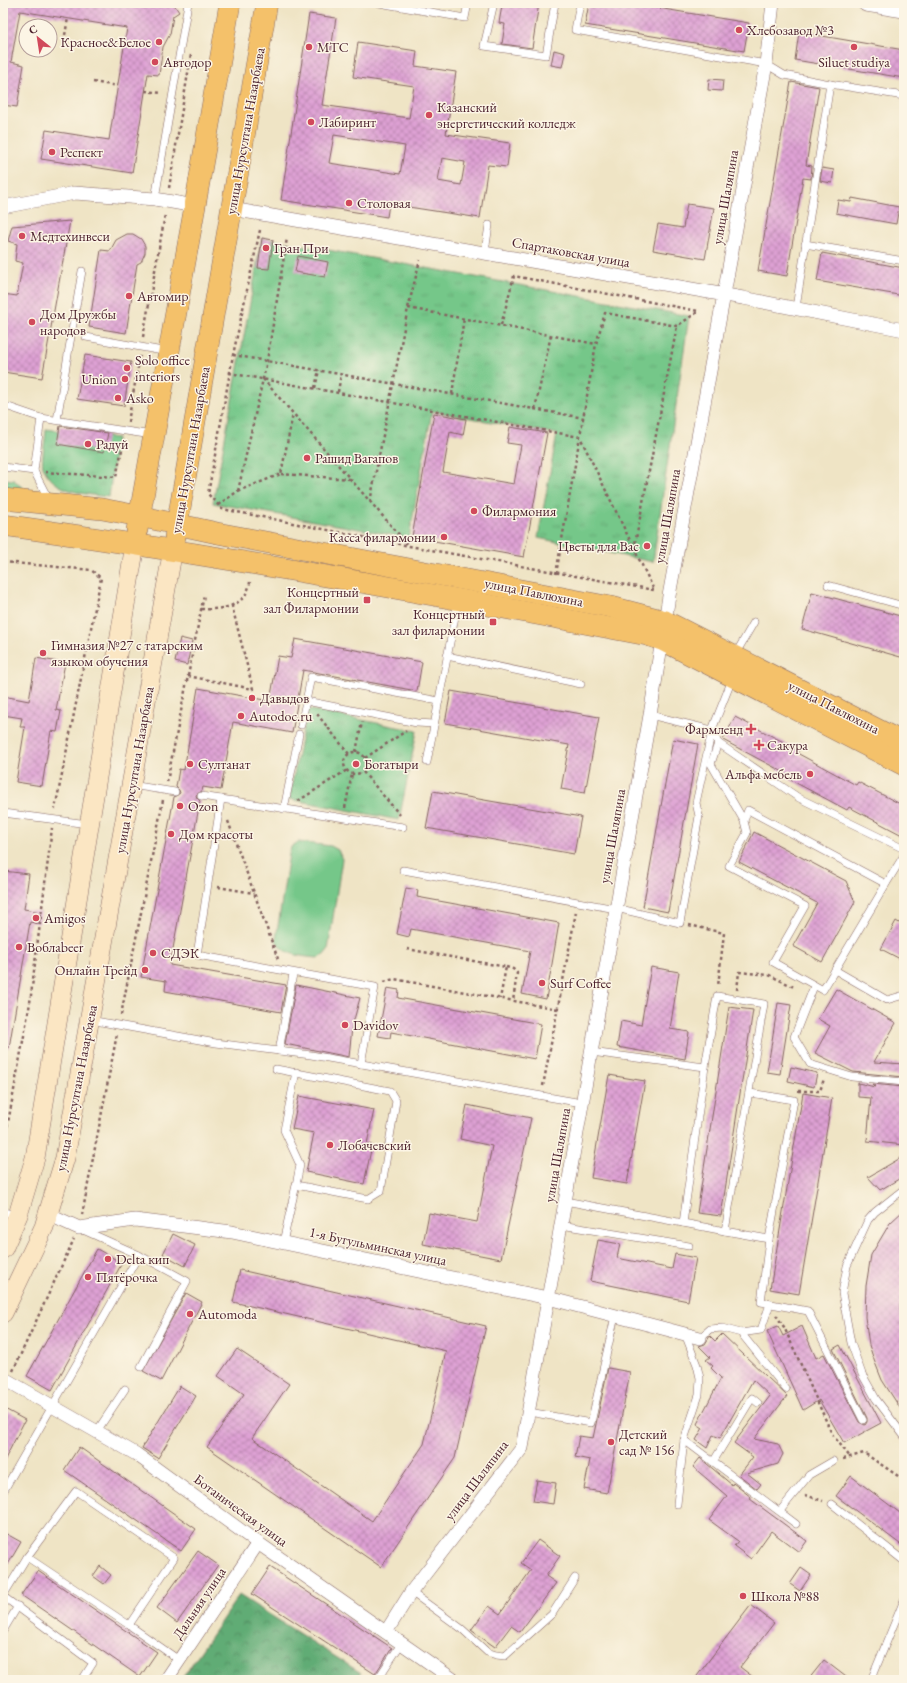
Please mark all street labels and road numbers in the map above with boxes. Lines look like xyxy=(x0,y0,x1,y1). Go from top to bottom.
street label: улица Нурсултана Назарбаева xyxy=(221,46,269,216)
street label: улица Шаляпина xyxy=(708,148,742,246)
street label: Спартаковская улица xyxy=(510,233,632,271)
street label: улица Нурсултана Назарбаева xyxy=(166,365,214,535)
street label: улица Шаляпина xyxy=(650,467,684,565)
street label: улица Павлюхина xyxy=(483,574,585,610)
street label: улица Павлюхина xyxy=(785,676,883,738)
street label: улица Нурсултана Назарбаева xyxy=(110,685,158,855)
street label: улица Шаляпина xyxy=(595,787,629,885)
street label: улица Нурсултана Назарбаева xyxy=(51,1003,101,1173)
street label: улица Шаляпина xyxy=(540,1106,574,1204)
street label: 1-я Бугульминская улица xyxy=(308,1223,449,1269)
street label: улица Шаляпина xyxy=(440,1436,512,1524)
street label: Ботаническая улица xyxy=(190,1470,292,1550)
street label: Дальняя улица xyxy=(168,1563,230,1642)

